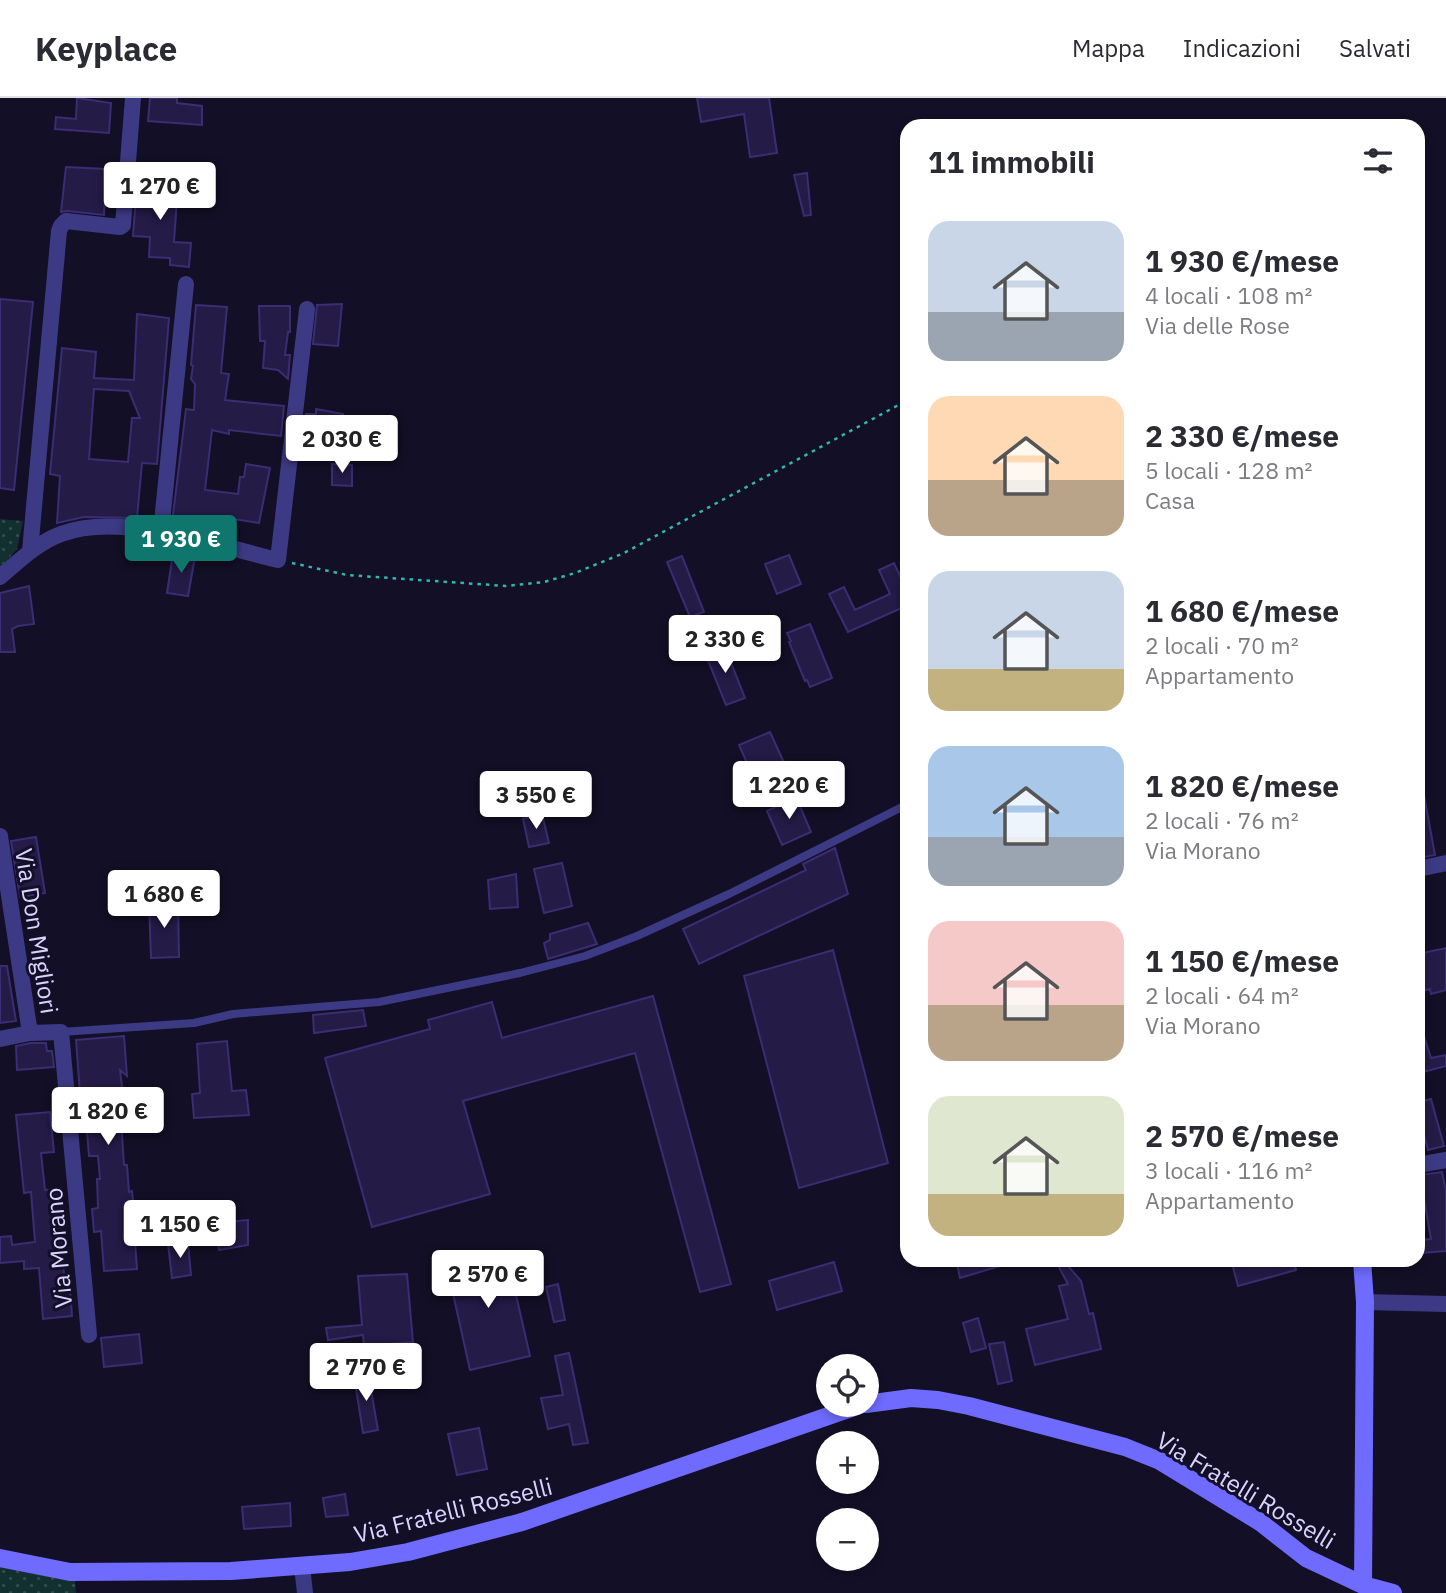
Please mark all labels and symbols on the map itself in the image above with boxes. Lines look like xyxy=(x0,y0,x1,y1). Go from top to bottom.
pin: 1 270 € xyxy=(95,162,225,222)
pin: 2 030 € xyxy=(277,416,407,475)
pin: 1 930 € xyxy=(116,516,246,575)
pin: 2 330 € xyxy=(660,616,790,675)
pin: 1 220 € xyxy=(724,762,854,821)
pin: 3 550 € xyxy=(471,772,601,831)
street label: Via Don Migliori xyxy=(8,846,66,1016)
pin: 1 680 € xyxy=(99,870,229,930)
pin: 1 820 € xyxy=(43,1088,173,1147)
street label: Via Morano xyxy=(37,1187,79,1309)
pin: 1 150 € xyxy=(115,1200,245,1260)
pin: 2 570 € xyxy=(423,1250,553,1310)
pin: 2 770 € xyxy=(301,1344,431,1403)
street label: Via Fratelli Rosselli xyxy=(1151,1424,1341,1556)
street label: Via Fratelli Rosselli xyxy=(350,1470,556,1550)

